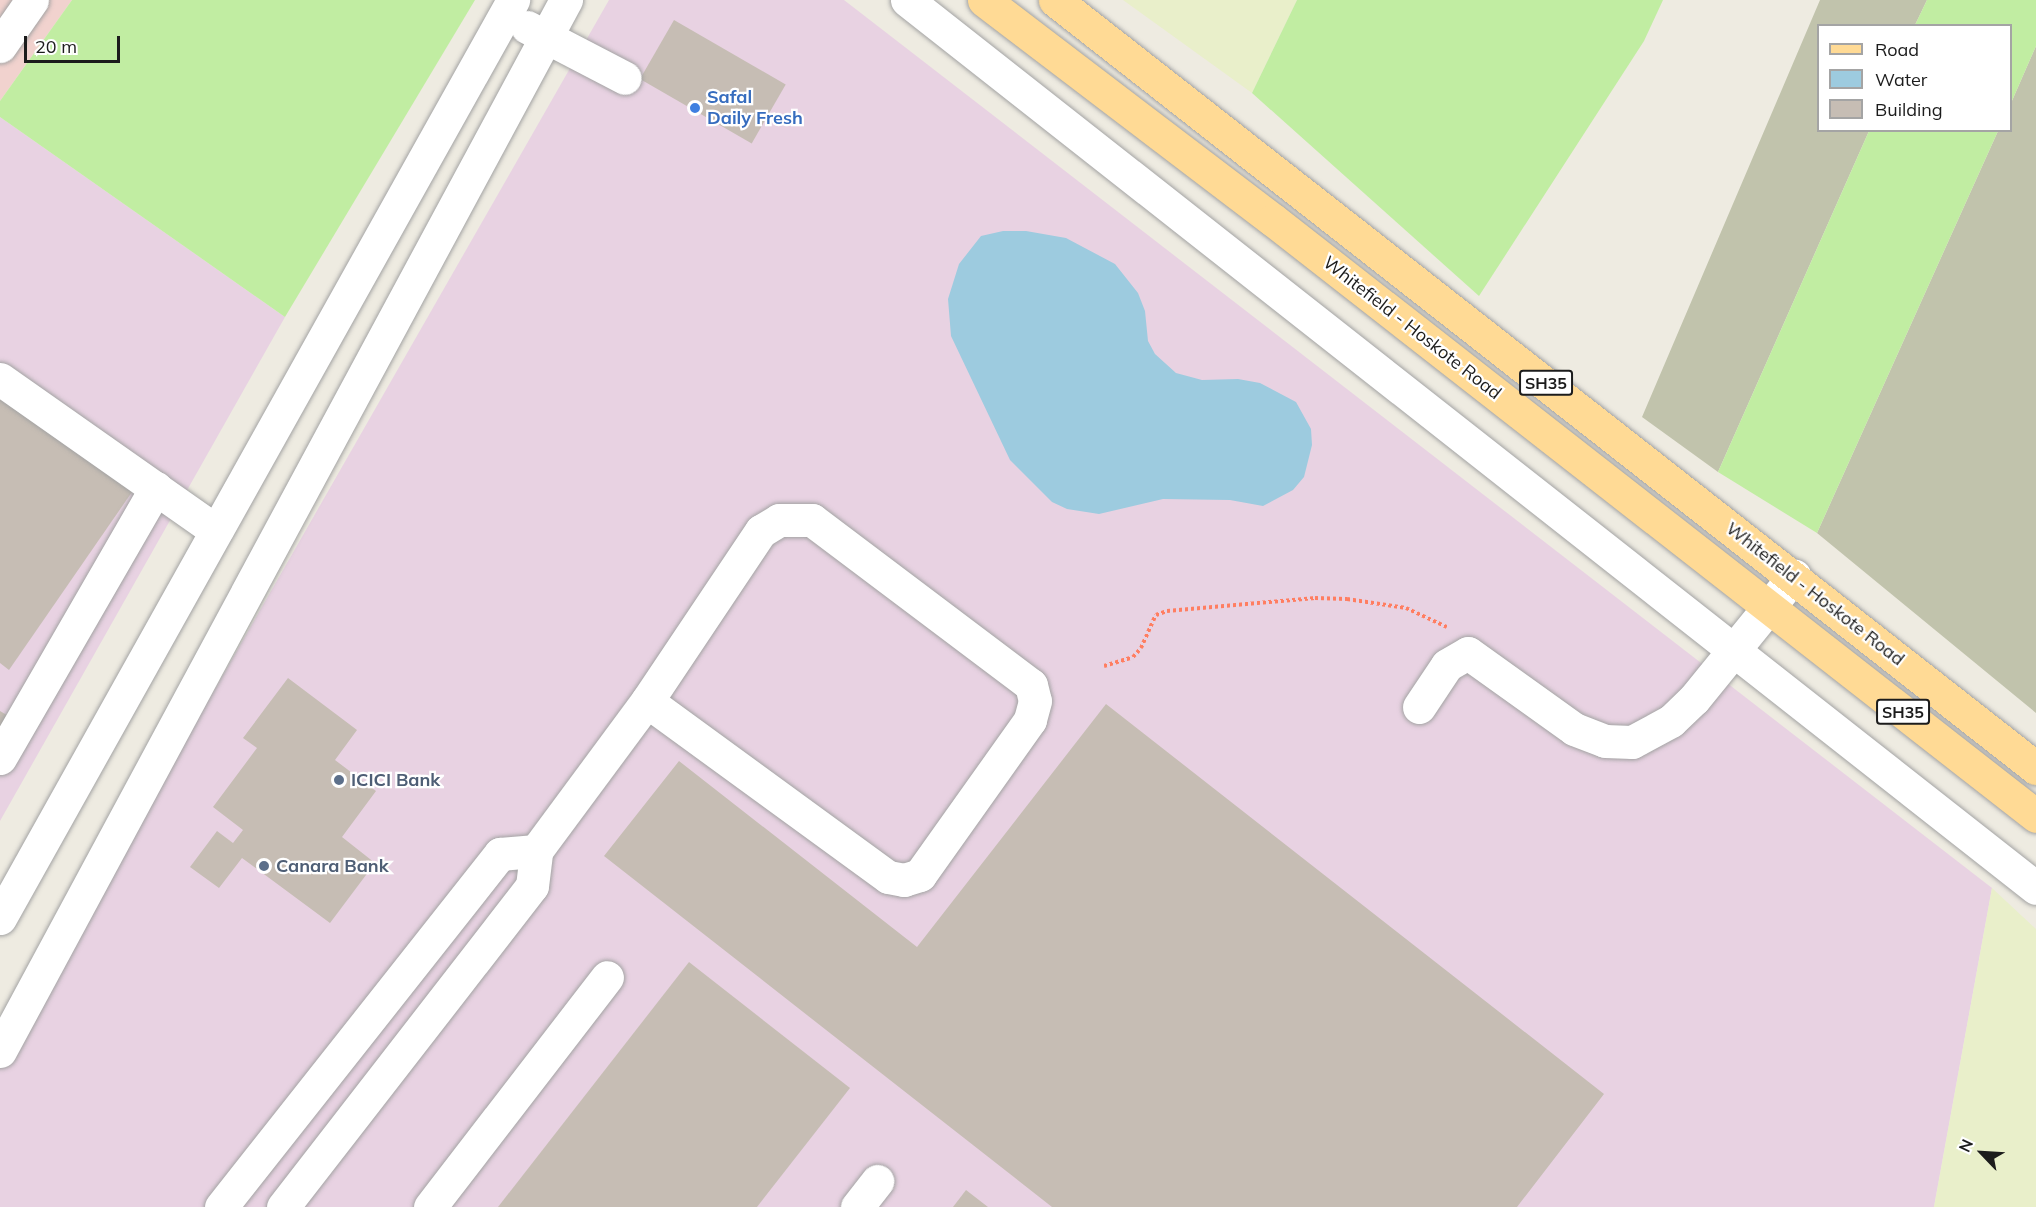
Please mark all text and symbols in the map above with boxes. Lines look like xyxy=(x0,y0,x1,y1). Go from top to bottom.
scale bar xyxy=(27,24,123,62)
legend xyxy=(1817,24,2012,132)
text: 20 m xyxy=(35,35,77,58)
text: Road xyxy=(1875,38,1919,61)
text: Water xyxy=(1875,68,1927,91)
place label: Safal Daily Fresh xyxy=(707,87,803,130)
text: Building xyxy=(1875,98,1943,121)
marker: Safal Daily Fresh xyxy=(688,101,702,115)
street label: Whitefield - Hoskote Road xyxy=(1319,252,1505,404)
road number: SH35 xyxy=(1519,370,1573,396)
street label: Whitefield - Hoskote Road xyxy=(1722,518,1908,670)
road number: SH35 xyxy=(1876,699,1930,725)
place label: ICICI Bank xyxy=(351,769,440,791)
marker: ICICI Bank xyxy=(332,773,346,787)
place label: Canara Bank xyxy=(276,855,389,877)
marker: Canara Bank xyxy=(257,859,271,873)
north arrow xyxy=(1952,1123,2012,1183)
text: N xyxy=(1954,1136,1977,1155)

